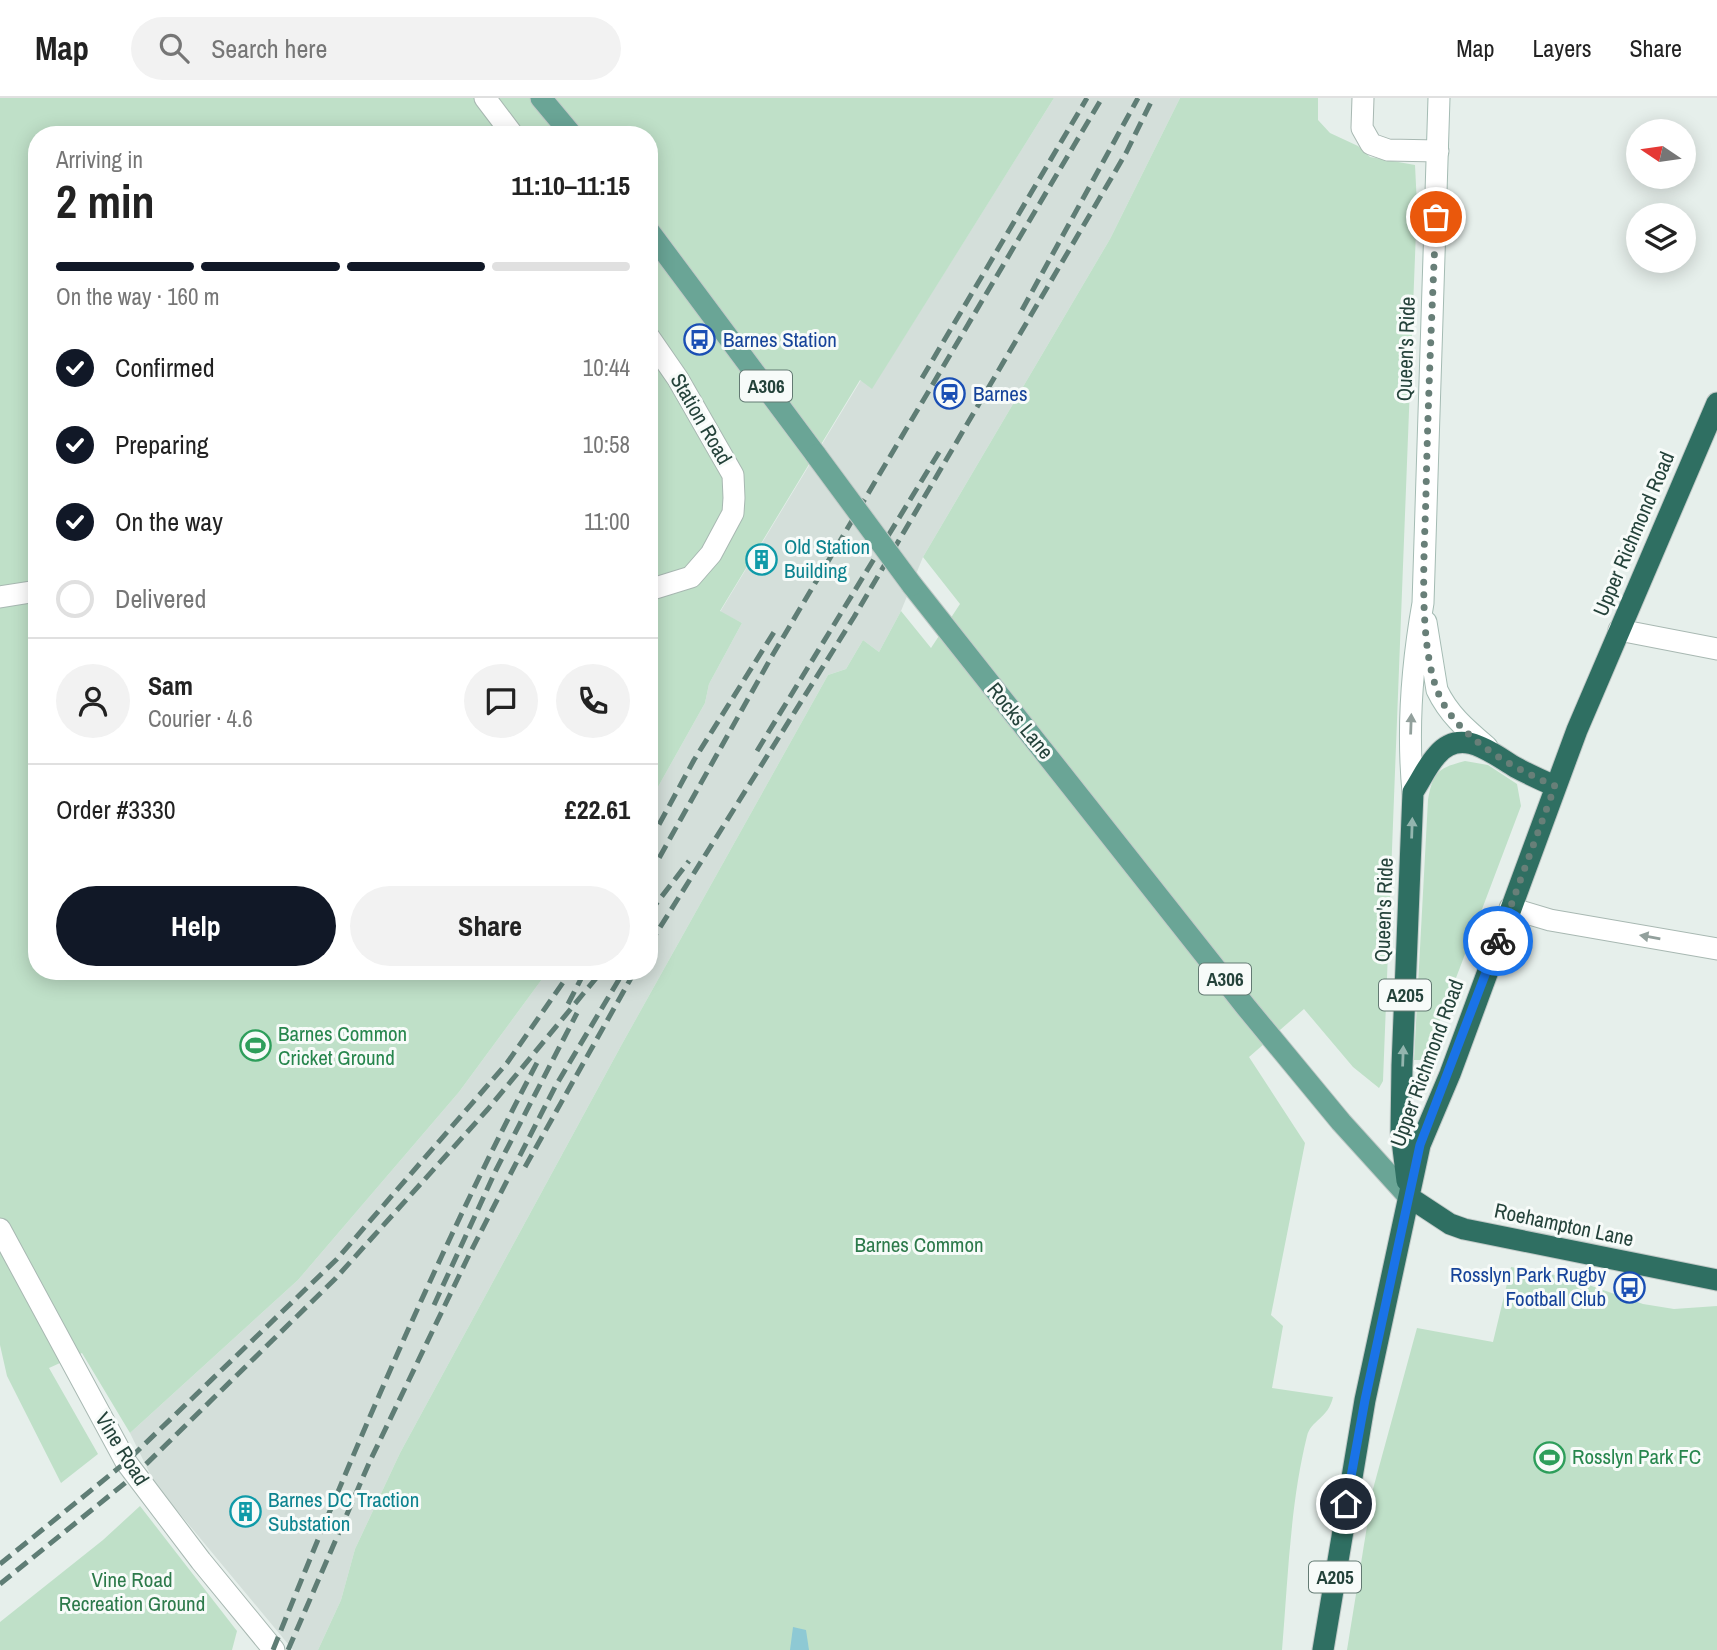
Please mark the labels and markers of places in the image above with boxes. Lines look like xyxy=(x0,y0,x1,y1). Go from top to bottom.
pin xyxy=(1406,187,1466,247)
bus stop icon: Barnes Station xyxy=(683,323,717,357)
place label: Barnes Station xyxy=(723,325,837,354)
station icon: Barnes xyxy=(933,377,967,411)
place label: Barnes xyxy=(973,379,1028,408)
place label: Old Station Building xyxy=(784,532,870,585)
building icon: Old Station Building xyxy=(744,542,778,576)
place label: Barnes Common Cricket Ground xyxy=(278,1019,407,1072)
sports icon: Barnes Common Cricket Ground xyxy=(238,1029,272,1063)
place label: Rosslyn Park Rugby Football Club xyxy=(1450,1260,1606,1313)
bus stop icon: Rosslyn Park Rugby Football Club xyxy=(1612,1270,1646,1304)
sports icon: Rosslyn Park FC xyxy=(1532,1440,1566,1474)
place label: Rosslyn Park FC xyxy=(1572,1442,1701,1471)
pin xyxy=(1316,1474,1376,1534)
place label: Barnes DC Traction Substation xyxy=(268,1485,419,1538)
building icon: Barnes DC Traction Substation xyxy=(228,1495,262,1529)

